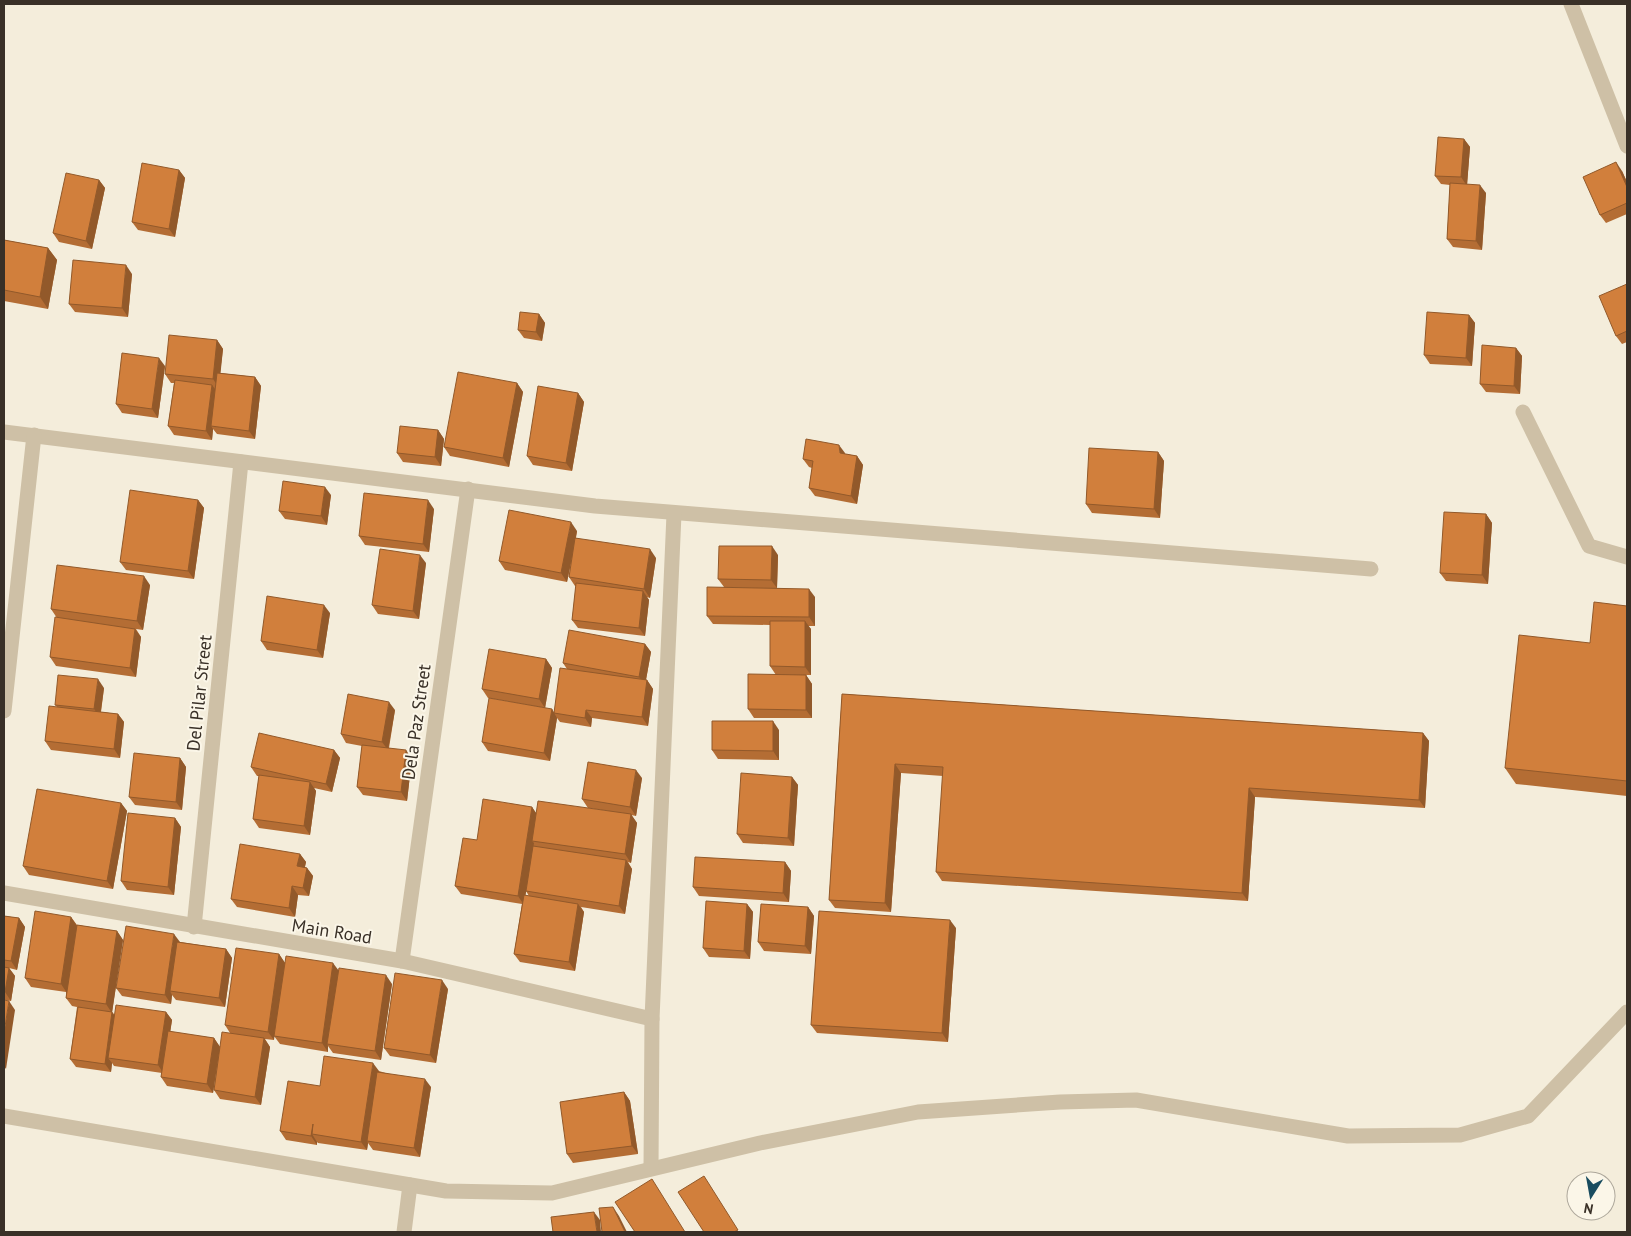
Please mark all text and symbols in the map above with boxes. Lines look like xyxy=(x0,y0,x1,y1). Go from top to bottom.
street label: Del Pilar Street xyxy=(181,634,217,752)
street label: Dela Paz Street xyxy=(397,663,435,781)
street label: Main Road xyxy=(290,913,374,949)
north arrow xyxy=(1566,1171,1616,1221)
text: N xyxy=(1582,1199,1595,1218)

